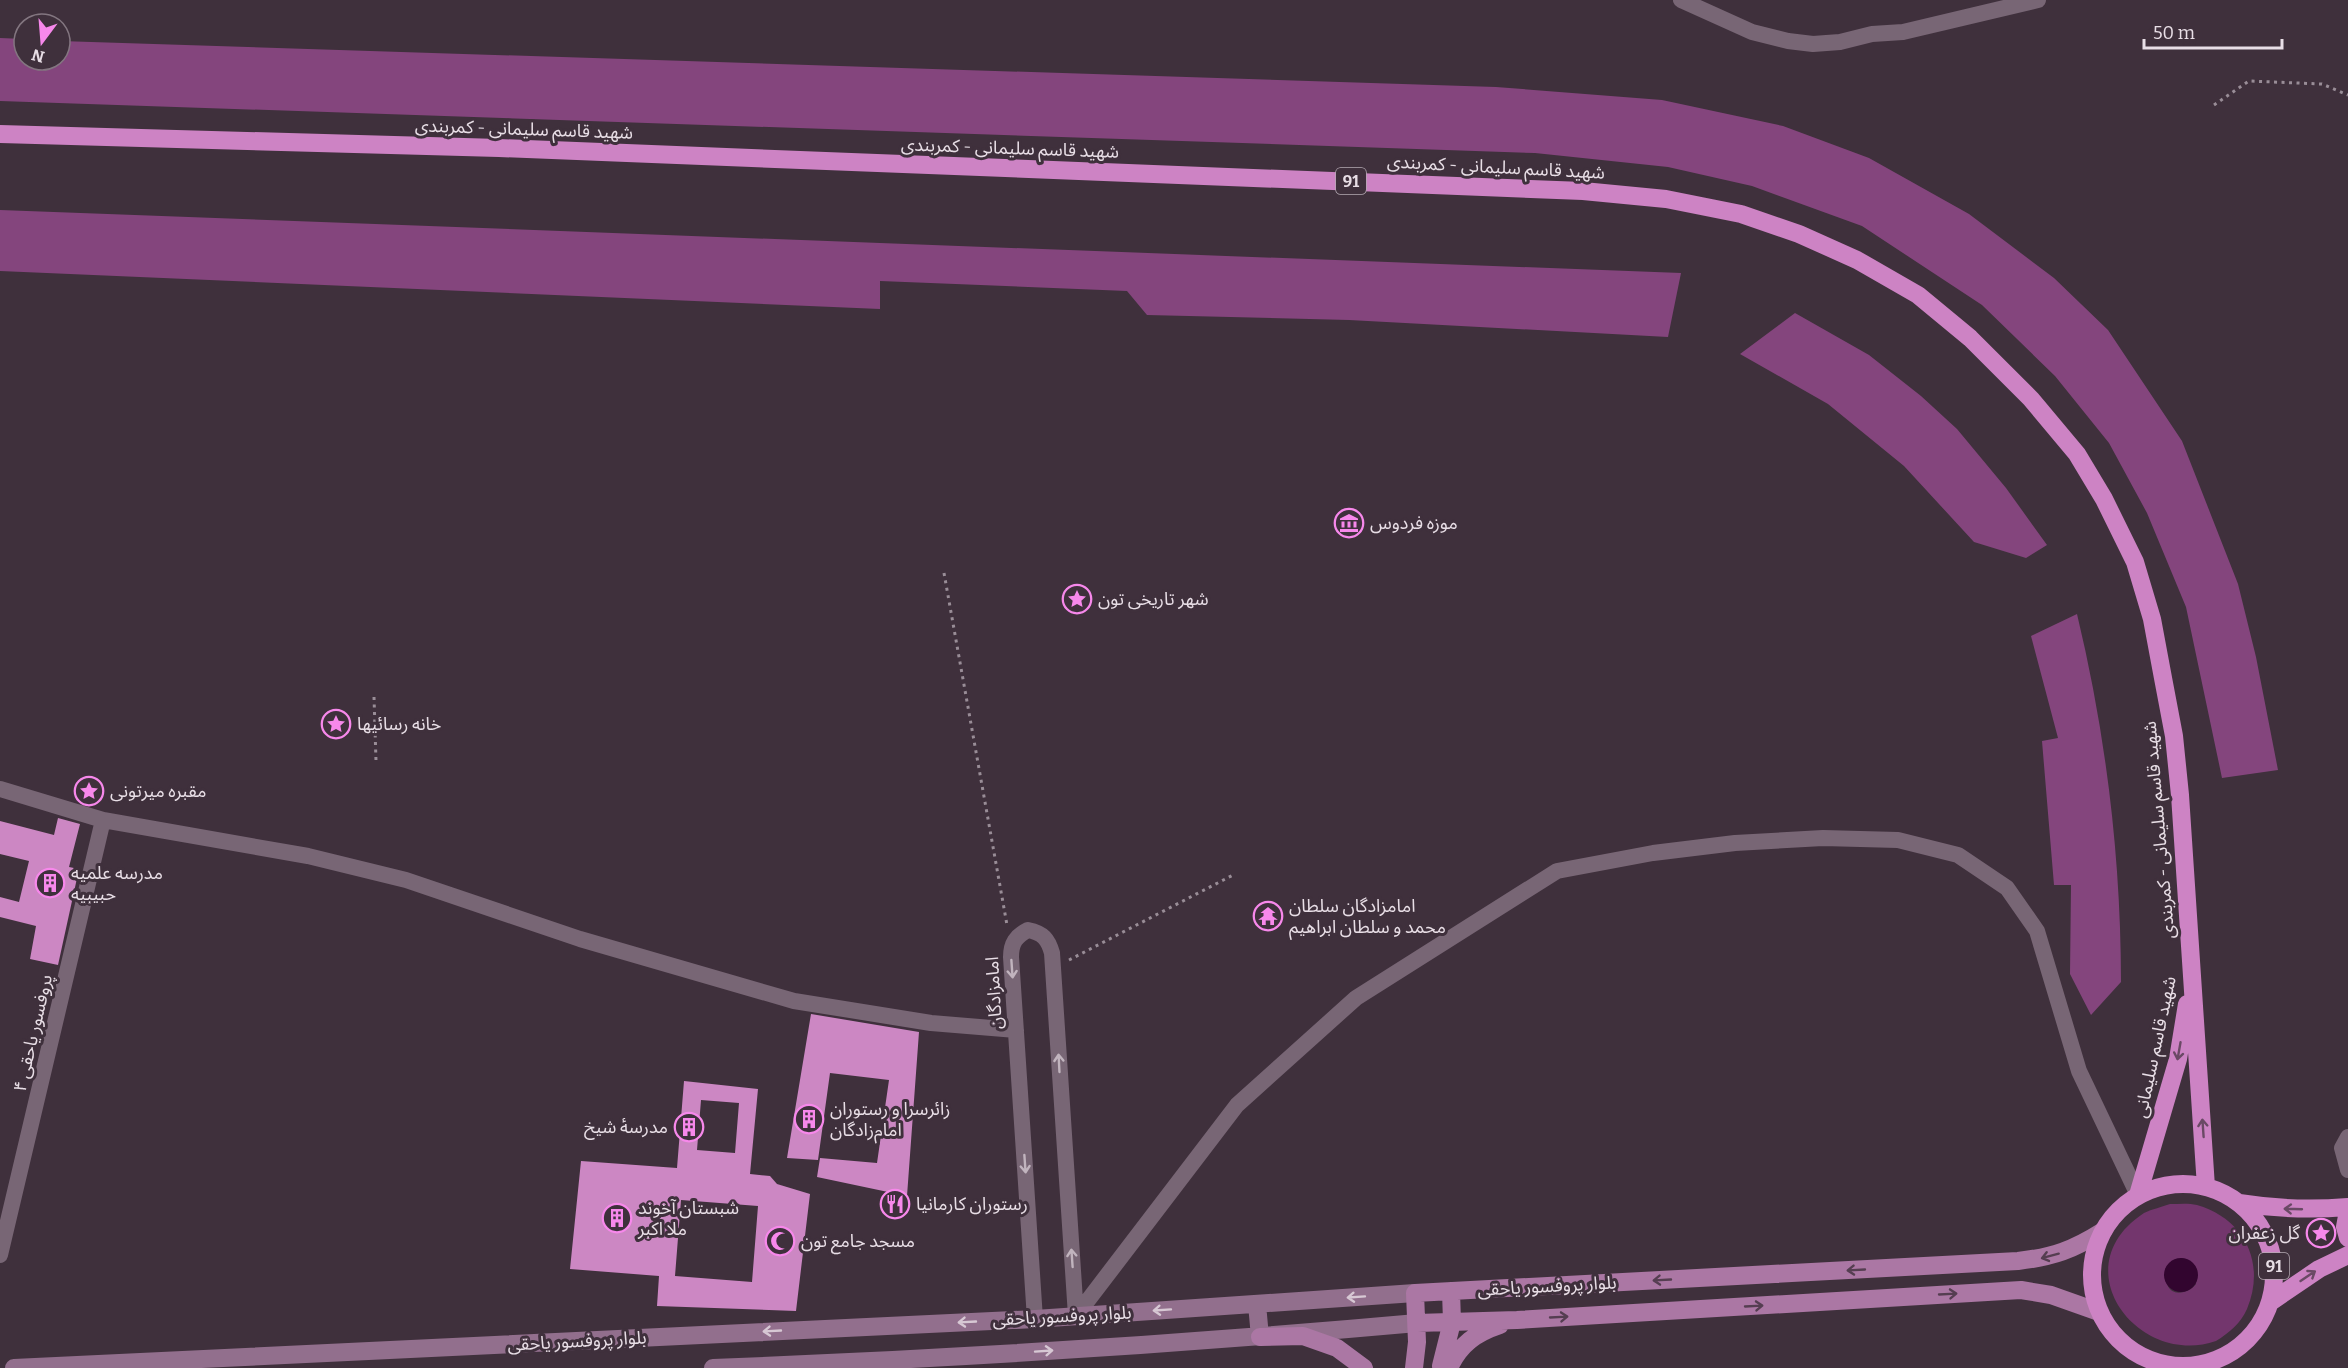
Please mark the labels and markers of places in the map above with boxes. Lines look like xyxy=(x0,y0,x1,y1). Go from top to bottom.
museum icon: موزه فردوس xyxy=(1333,507,1365,539)
place label: موزه فردوس xyxy=(1370,512,1458,534)
place icon: شهر تاریخی تون xyxy=(1061,583,1093,615)
place label: شهر تاریخی تون xyxy=(1098,588,1209,610)
place icon: خانه رسائیها xyxy=(320,708,352,740)
place label: خانه رسائیها xyxy=(357,713,441,735)
place icon: مقبره میرتونی xyxy=(73,775,105,807)
place label: مقبره میرتونی xyxy=(110,780,207,802)
place label: مدرسه علمیه حبیبیه xyxy=(71,862,163,905)
building icon: مدرسه علمیه حبیبیه xyxy=(34,867,66,899)
place label: امامزادگان سلطان محمد و سلطان ابراهیم xyxy=(1289,895,1446,940)
temple icon: امامزادگان سلطان محمد و سلطان ابراهیم xyxy=(1252,900,1284,932)
place label: زائرسرا و رستوران امام‌زادگان xyxy=(830,1098,950,1144)
building icon: زائرسرا و رستوران امام‌زادگان xyxy=(793,1103,825,1135)
building icon: مدرسهٔ شیخ xyxy=(673,1111,705,1143)
place label: مدرسهٔ شیخ xyxy=(584,1116,668,1140)
restaurant icon: رستوران کارمانیا xyxy=(879,1188,911,1220)
place label: رستوران کارمانیا xyxy=(916,1193,1028,1215)
place label: شبستان آخوند ملا اکبر xyxy=(637,1197,739,1240)
building icon: شبستان آخوند ملا اکبر xyxy=(601,1202,633,1234)
place icon: گل زعفران xyxy=(2305,1217,2337,1249)
place label: گل زعفران xyxy=(2228,1222,2301,1244)
mosque icon: مسجد جامع تون xyxy=(764,1225,796,1257)
place label: مسجد جامع تون xyxy=(801,1230,915,1255)

